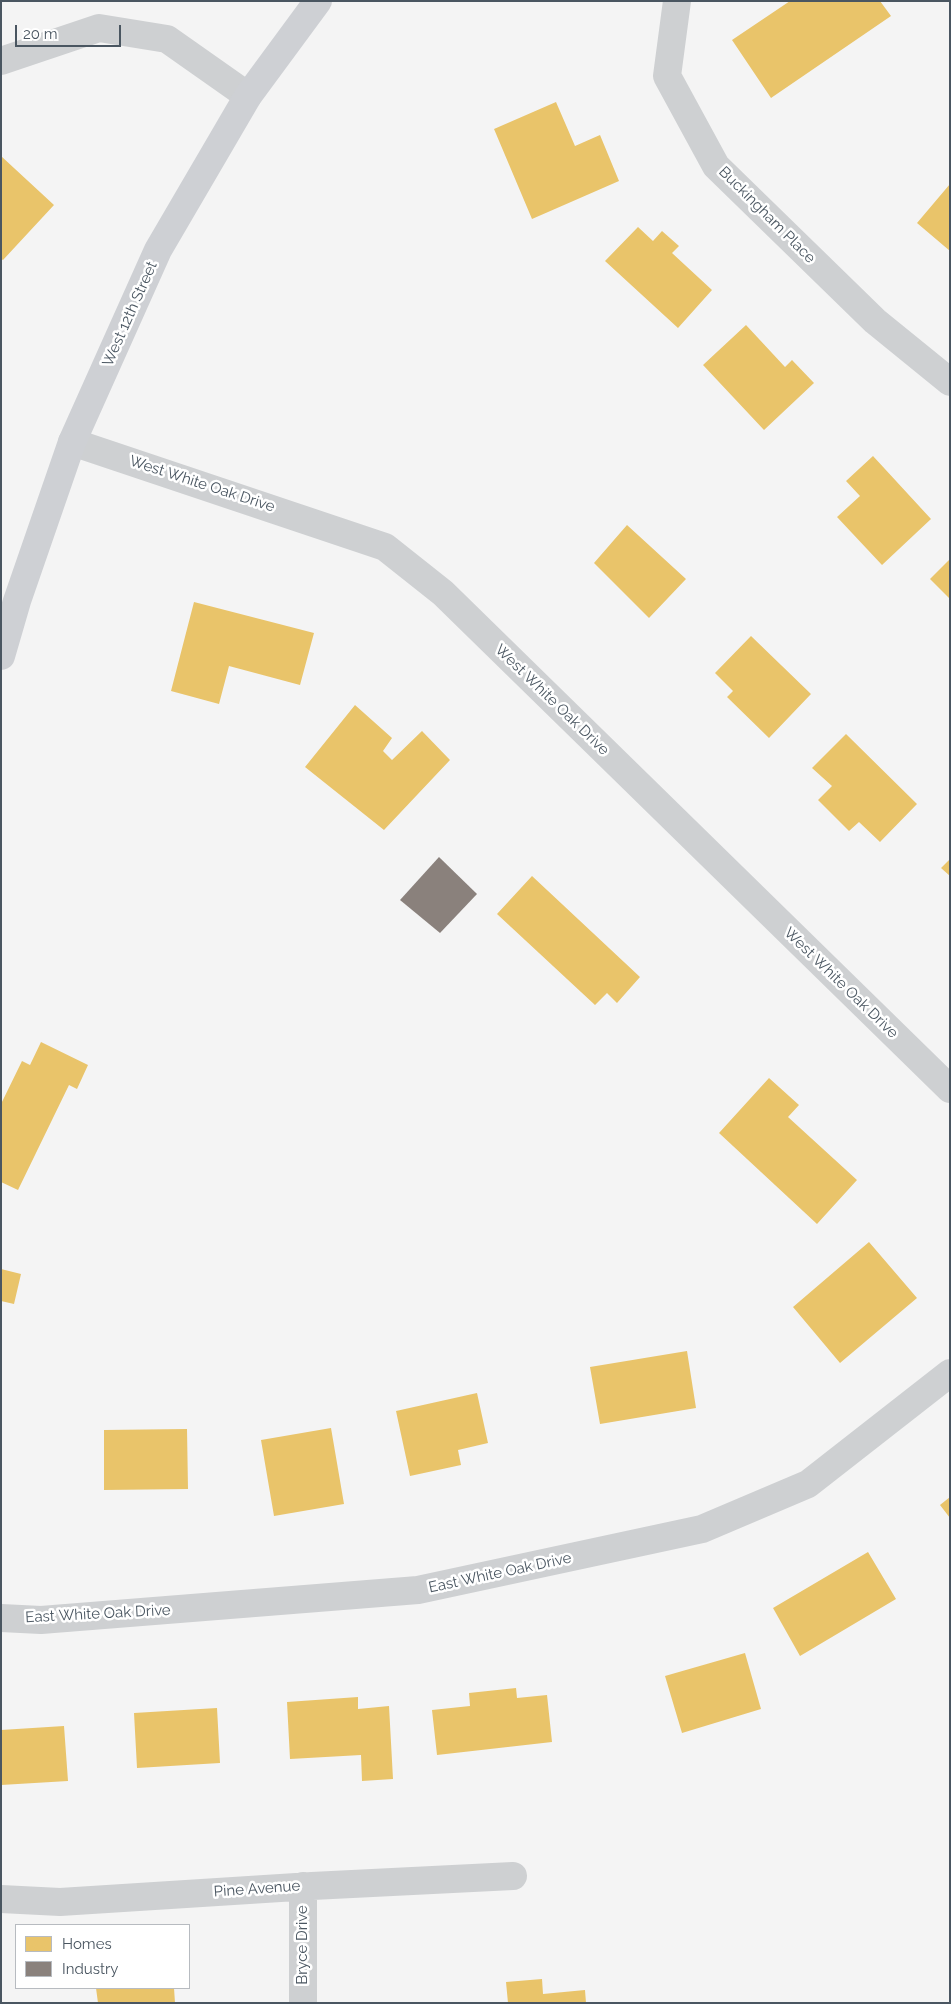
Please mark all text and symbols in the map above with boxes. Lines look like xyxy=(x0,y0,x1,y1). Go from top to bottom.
scale bar xyxy=(18,15,124,47)
text: 20 m xyxy=(23,25,58,43)
street label: Buckingham Place xyxy=(715,163,819,267)
street label: West 12th Street xyxy=(99,259,161,369)
street label: West White Oak Drive xyxy=(127,452,277,516)
street label: West White Oak Drive xyxy=(491,641,613,759)
street label: West White Oak Drive xyxy=(780,924,902,1042)
street label: East White Oak Drive xyxy=(427,1549,573,1597)
street label: East White Oak Drive xyxy=(25,1601,171,1627)
street label: Pine Avenue xyxy=(213,1877,301,1901)
street label: Bryce Drive xyxy=(293,1905,311,1985)
legend xyxy=(15,1924,190,1989)
text: Homes xyxy=(62,1935,112,1953)
text: Industry xyxy=(62,1960,118,1978)

